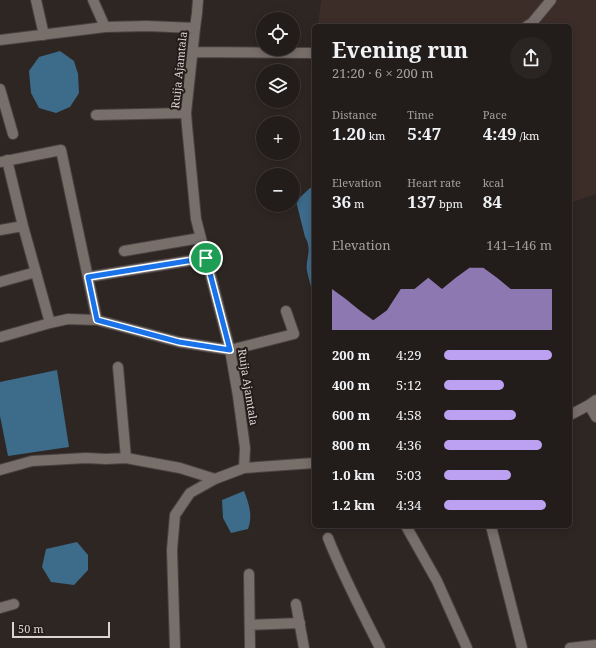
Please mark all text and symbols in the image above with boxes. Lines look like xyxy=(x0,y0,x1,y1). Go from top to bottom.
map controls xyxy=(256,12,300,212)
button: locate xyxy=(256,12,300,56)
street label: Ruija Ajamtala xyxy=(167,31,190,109)
text: Evening run xyxy=(332,34,468,64)
button: share xyxy=(510,37,552,79)
button: layers xyxy=(256,64,300,108)
text: 21:20 · 6 × 200 m xyxy=(332,64,434,82)
text: Distance xyxy=(332,107,377,122)
text: Time xyxy=(407,107,434,122)
text: Pace xyxy=(483,107,507,122)
button: + xyxy=(256,116,300,160)
text: 1.20 xyxy=(332,122,366,145)
text: 5:47 xyxy=(407,122,441,145)
text: 4:49 xyxy=(483,122,517,145)
text: km xyxy=(366,128,386,143)
text: /km xyxy=(517,128,540,143)
button: − xyxy=(256,168,300,212)
text: Elevation xyxy=(332,175,382,190)
text: Heart rate xyxy=(407,175,461,190)
text: kcal xyxy=(483,175,504,190)
text: 36 xyxy=(332,190,351,213)
text: 137 xyxy=(407,190,436,213)
text: 84 xyxy=(483,190,502,213)
text: m xyxy=(351,196,364,211)
text: bpm xyxy=(436,196,463,211)
text: Elevation xyxy=(332,236,391,254)
text: 141–146 m xyxy=(486,236,552,254)
pin xyxy=(189,241,223,275)
icon: arrive xyxy=(195,247,217,269)
text: 200 m xyxy=(332,346,370,364)
text: 4:29 xyxy=(396,346,422,364)
street label: Ruija Ajamtala xyxy=(235,348,262,426)
text: 400 m xyxy=(332,376,370,394)
text: 5:12 xyxy=(396,376,422,394)
text: 600 m xyxy=(332,406,370,424)
text: 4:58 xyxy=(396,406,422,424)
text: 800 m xyxy=(332,436,370,454)
text: 4:36 xyxy=(396,436,422,454)
text: 1.0 km xyxy=(332,466,375,484)
text: 5:03 xyxy=(396,466,422,484)
text: 1.2 km xyxy=(332,496,375,514)
text: 4:34 xyxy=(396,496,422,514)
scale bar xyxy=(12,620,110,639)
text: 50 m xyxy=(18,621,44,636)

